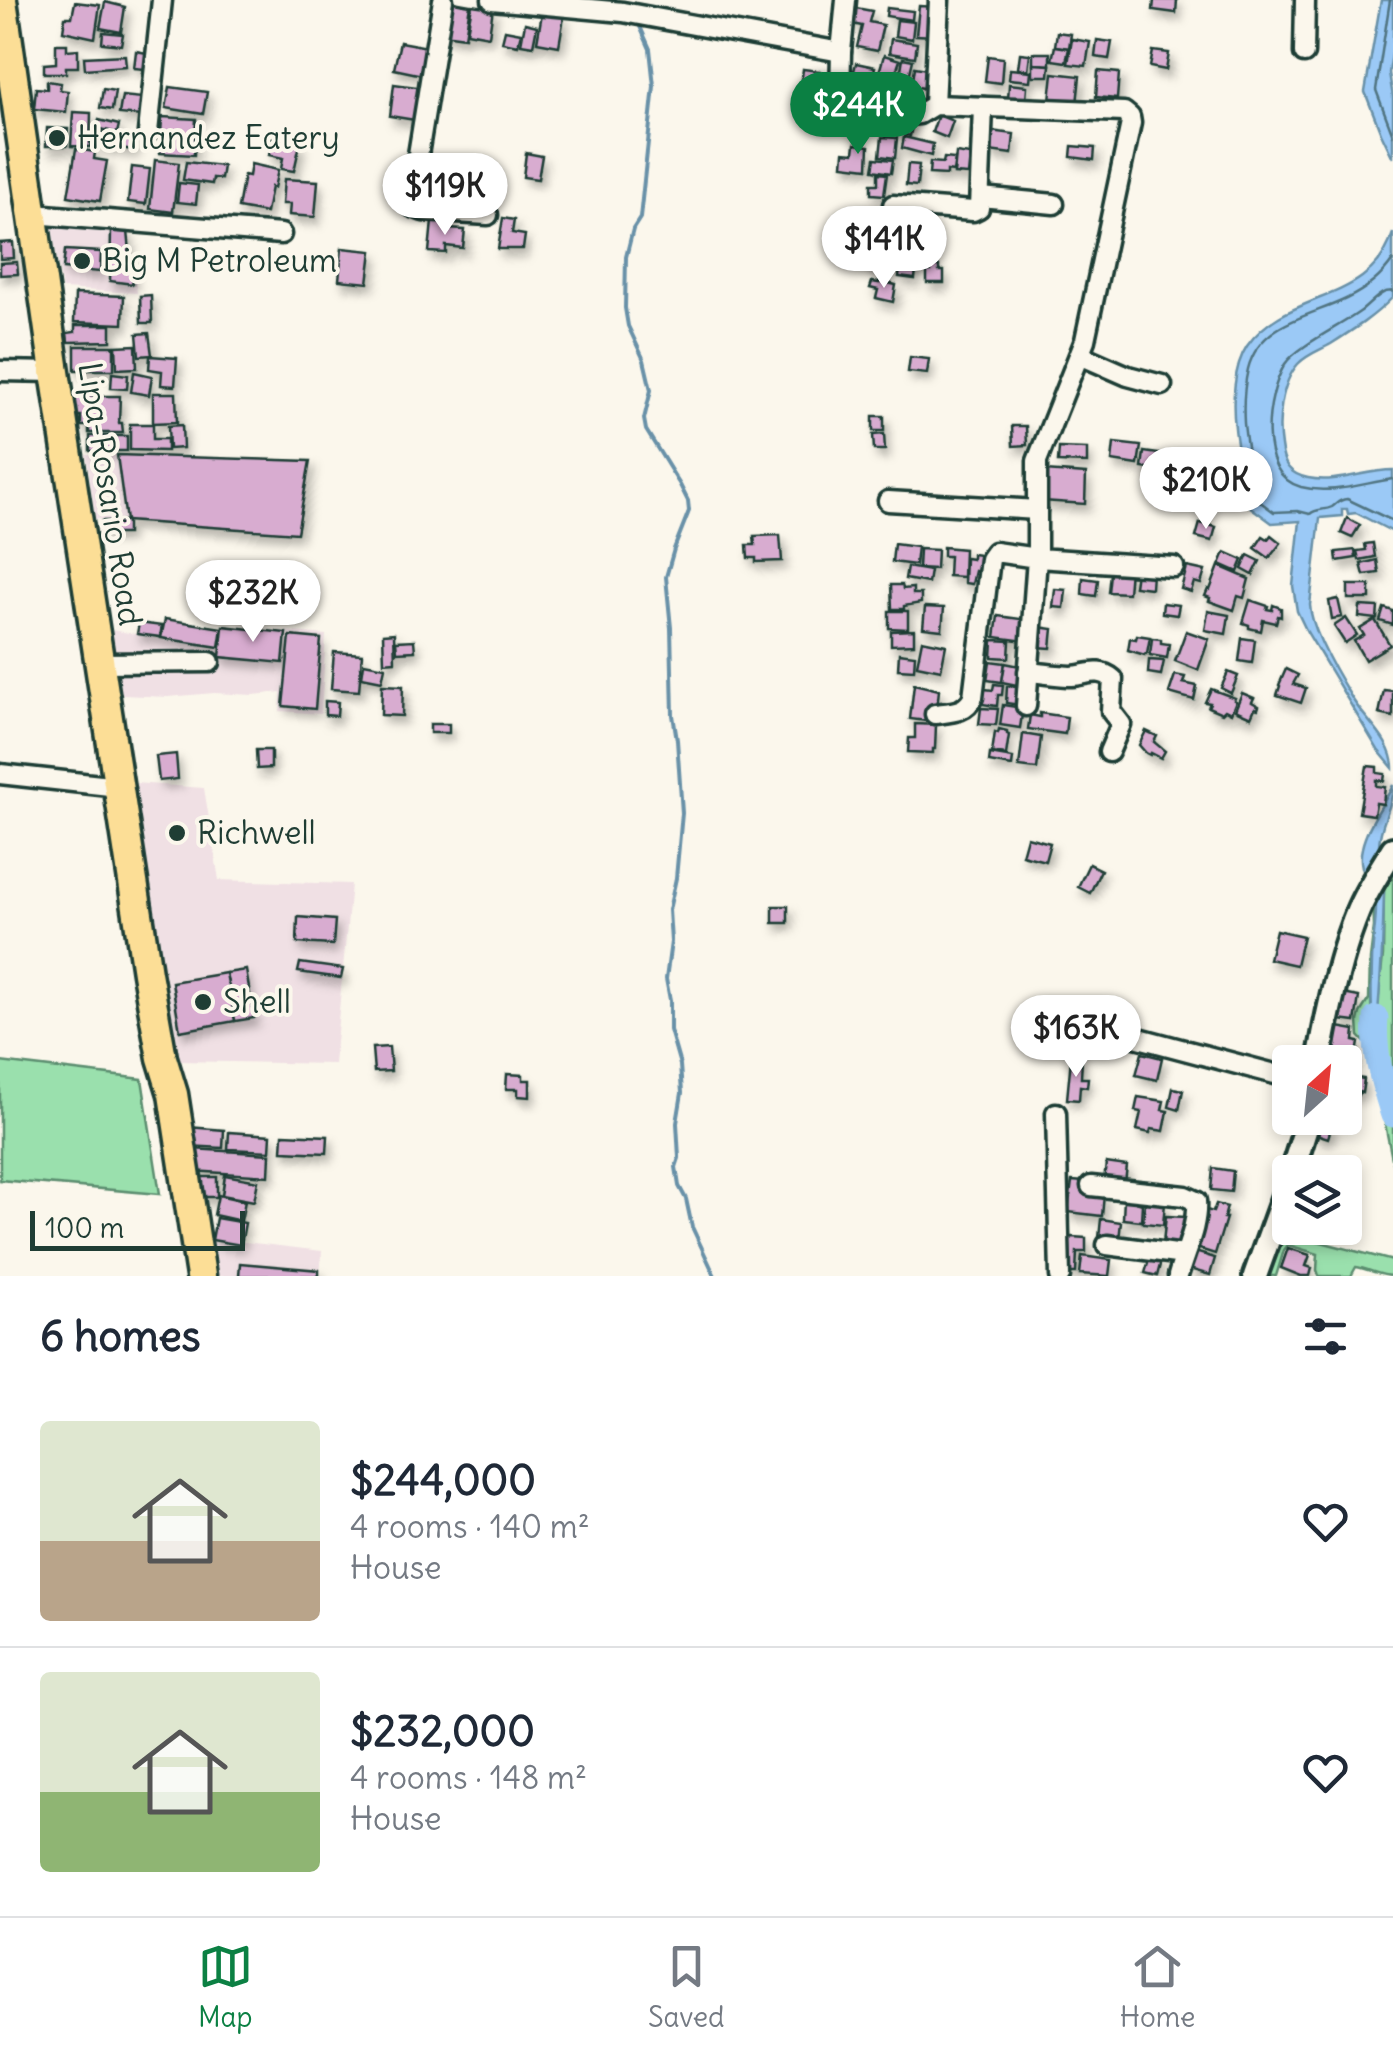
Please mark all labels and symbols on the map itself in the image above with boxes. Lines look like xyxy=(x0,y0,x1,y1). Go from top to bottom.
pin: $244K xyxy=(788,72,928,157)
place label: Hernandez Eatery xyxy=(77,117,340,158)
marker: Hernandez Eatery xyxy=(46,127,68,149)
pin: $119K xyxy=(375,153,515,238)
pin: $141K xyxy=(814,206,954,291)
place label: Big M Petroleum xyxy=(102,240,337,281)
marker: Big M Petroleum xyxy=(71,250,93,272)
street label: Lipa-Rosario Road xyxy=(69,359,152,629)
pin: $210K xyxy=(1136,447,1276,532)
pin: $232K xyxy=(183,560,323,645)
place label: Richwell xyxy=(197,812,316,853)
marker: Richwell xyxy=(166,822,188,844)
place label: Shell xyxy=(223,981,291,1022)
marker: Shell xyxy=(192,991,214,1013)
pin: $163K xyxy=(1006,995,1146,1080)
north arrow xyxy=(1272,1045,1362,1135)
scale bar xyxy=(30,1206,245,1250)

